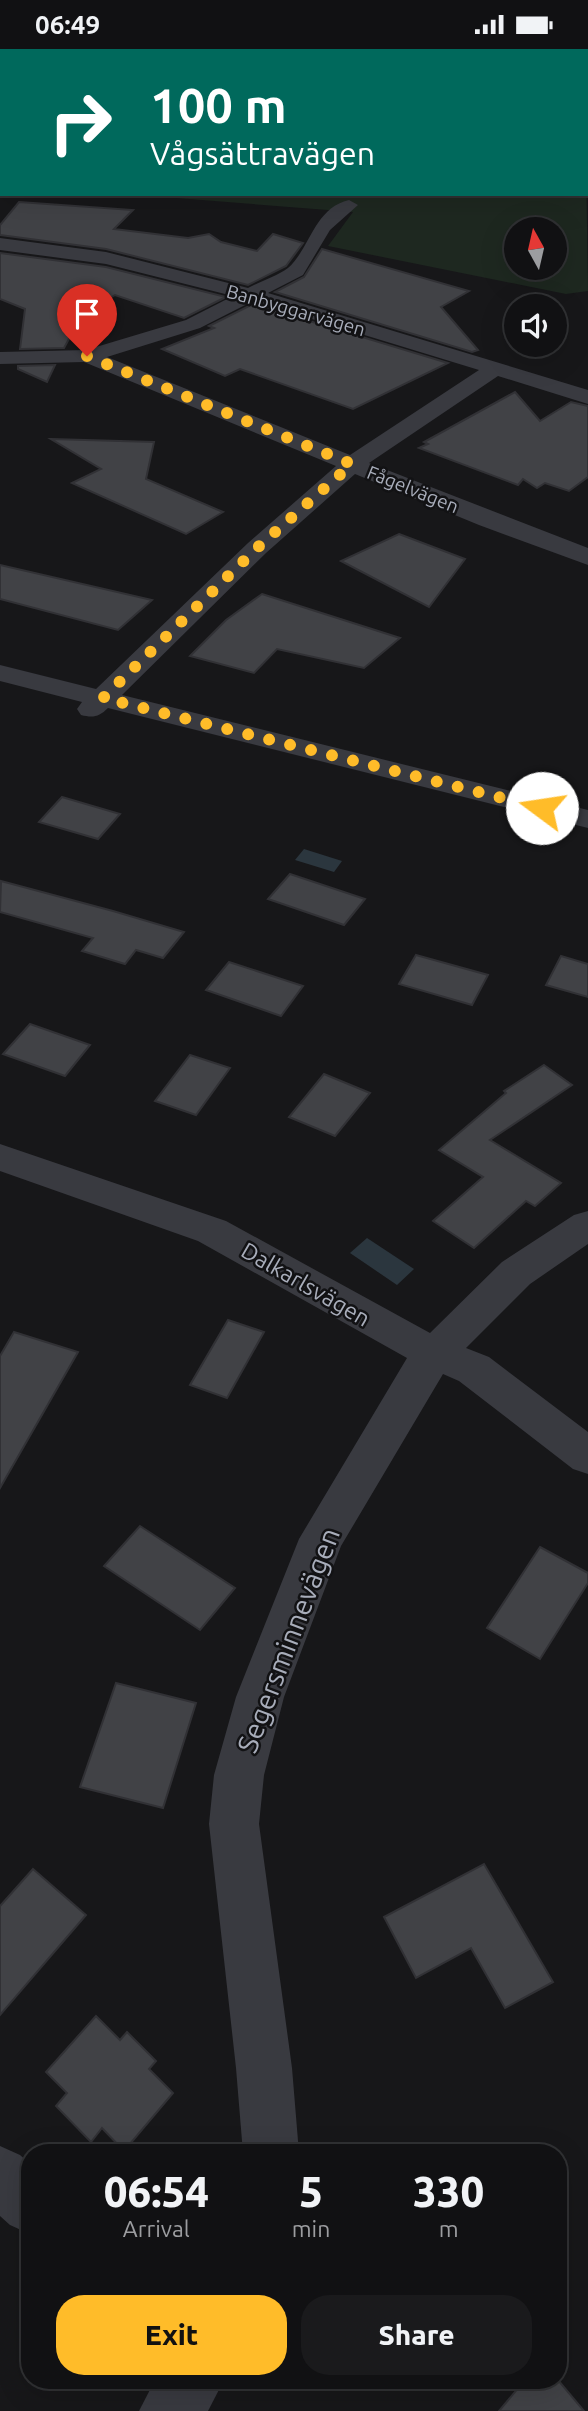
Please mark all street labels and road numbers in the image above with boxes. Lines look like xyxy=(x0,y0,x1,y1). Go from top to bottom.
street label: Banbyggarvägen xyxy=(224,280,368,340)
street label: Fågelvägen xyxy=(364,461,462,517)
street label: Dalkarlsvägen xyxy=(237,1237,375,1331)
street label: Segersminnevägen xyxy=(231,1523,345,1757)

